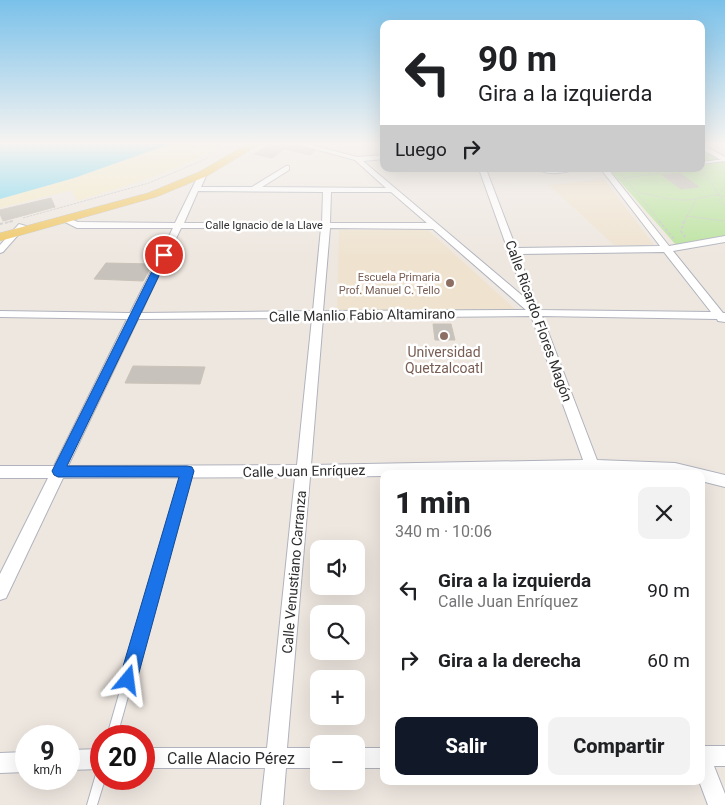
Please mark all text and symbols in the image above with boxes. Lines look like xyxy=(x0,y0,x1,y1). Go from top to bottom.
text: 90 m xyxy=(478,39,557,80)
icon: left xyxy=(395,40,460,105)
text: Gira a la izquierda xyxy=(478,81,652,106)
icon: right xyxy=(457,135,485,163)
text: Luego xyxy=(395,138,447,161)
street label: Calle Ignacio de la Llave xyxy=(205,219,323,232)
pin xyxy=(143,234,185,276)
street label: Calle Ricardo Flores Magón xyxy=(502,238,576,404)
icon: arrive xyxy=(150,241,178,269)
place label: Escuela Primaria Prof. Manuel C. Tello xyxy=(339,271,440,297)
marker: Escuela Primaria Prof. Manuel C. Tello xyxy=(444,277,456,289)
street label: Calle Manlio Fabio Altamirano xyxy=(269,305,455,325)
marker: Universidad Quetzalcoatl xyxy=(438,330,450,342)
place label: Universidad Quetzalcoatl xyxy=(405,344,483,376)
street label: Calle Juan Enríquez xyxy=(243,462,366,480)
text: 1 min xyxy=(395,485,471,520)
button: close xyxy=(638,487,690,539)
street label: Calle Venustiano Carranza xyxy=(279,490,309,654)
text: 340 m · 10:06 xyxy=(395,522,492,541)
map controls xyxy=(310,540,365,790)
button: sound xyxy=(310,540,365,595)
text: Gira a la izquierda xyxy=(438,569,591,592)
icon: left xyxy=(395,576,423,604)
text: 90 m xyxy=(647,579,690,602)
text: Calle Juan Enríquez xyxy=(438,592,578,611)
button: search xyxy=(310,605,365,660)
icon: right xyxy=(395,646,423,674)
text: Gira a la derecha xyxy=(438,649,581,672)
text: 60 m xyxy=(647,649,690,672)
position arrow xyxy=(101,653,153,705)
button: + xyxy=(310,670,365,725)
button: Salir xyxy=(395,717,538,775)
button: Compartir xyxy=(548,717,690,775)
speed limit sign: 20 xyxy=(90,725,155,790)
button: − xyxy=(310,735,365,790)
text: 9 xyxy=(40,737,55,766)
street label: Calle Alacio Pérez xyxy=(167,749,295,768)
text: km/h xyxy=(33,763,62,777)

